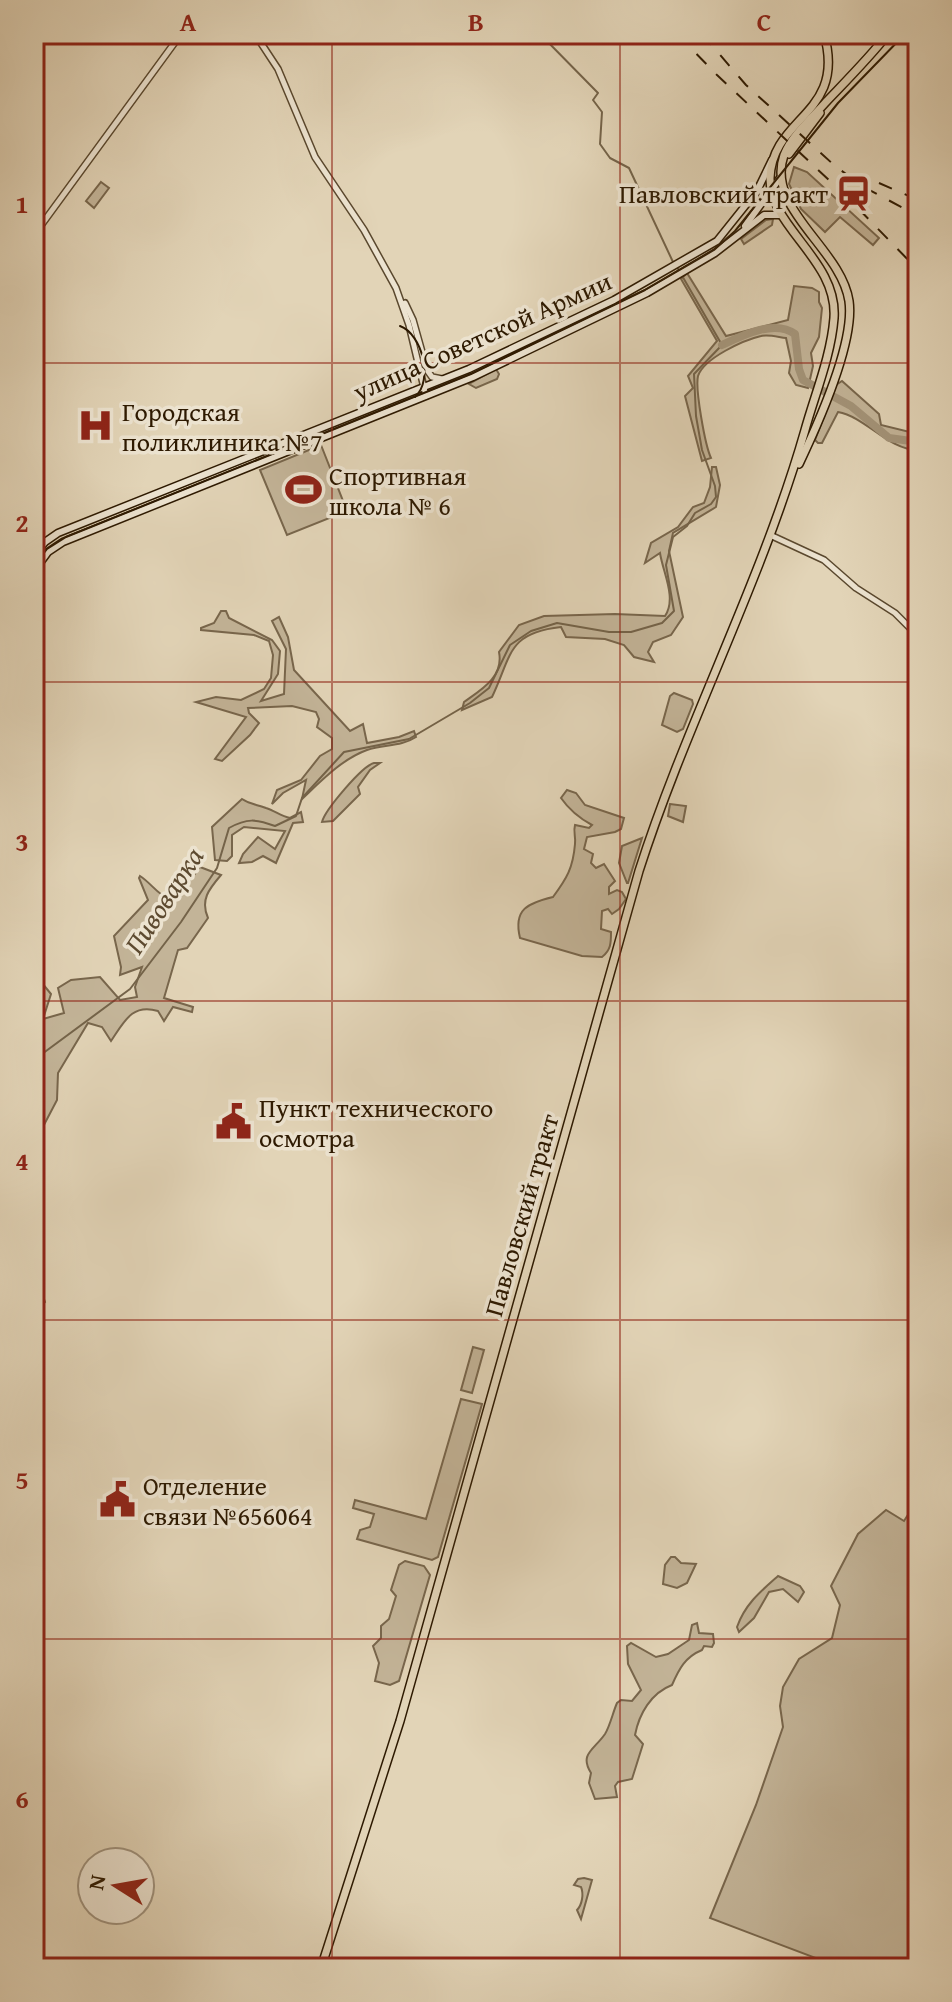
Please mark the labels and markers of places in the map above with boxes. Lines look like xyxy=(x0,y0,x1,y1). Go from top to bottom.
place label: Павловский тракт xyxy=(619,174,828,213)
station icon: Павловский тракт xyxy=(835,174,873,212)
place label: Городская поликлиника №7 xyxy=(122,392,322,461)
hospital icon: Городская поликлиника №7 xyxy=(77,407,115,445)
place label: Спортивная школа № 6 xyxy=(329,456,466,525)
sports icon: Спортивная школа № 6 xyxy=(284,471,322,509)
place label: Пункт технического осмотра xyxy=(259,1088,493,1157)
public building icon: Пункт технического осмотра xyxy=(214,1103,252,1141)
place label: Отделение связи №656064 xyxy=(143,1466,313,1535)
public building icon: Отделение связи №656064 xyxy=(98,1481,136,1519)

